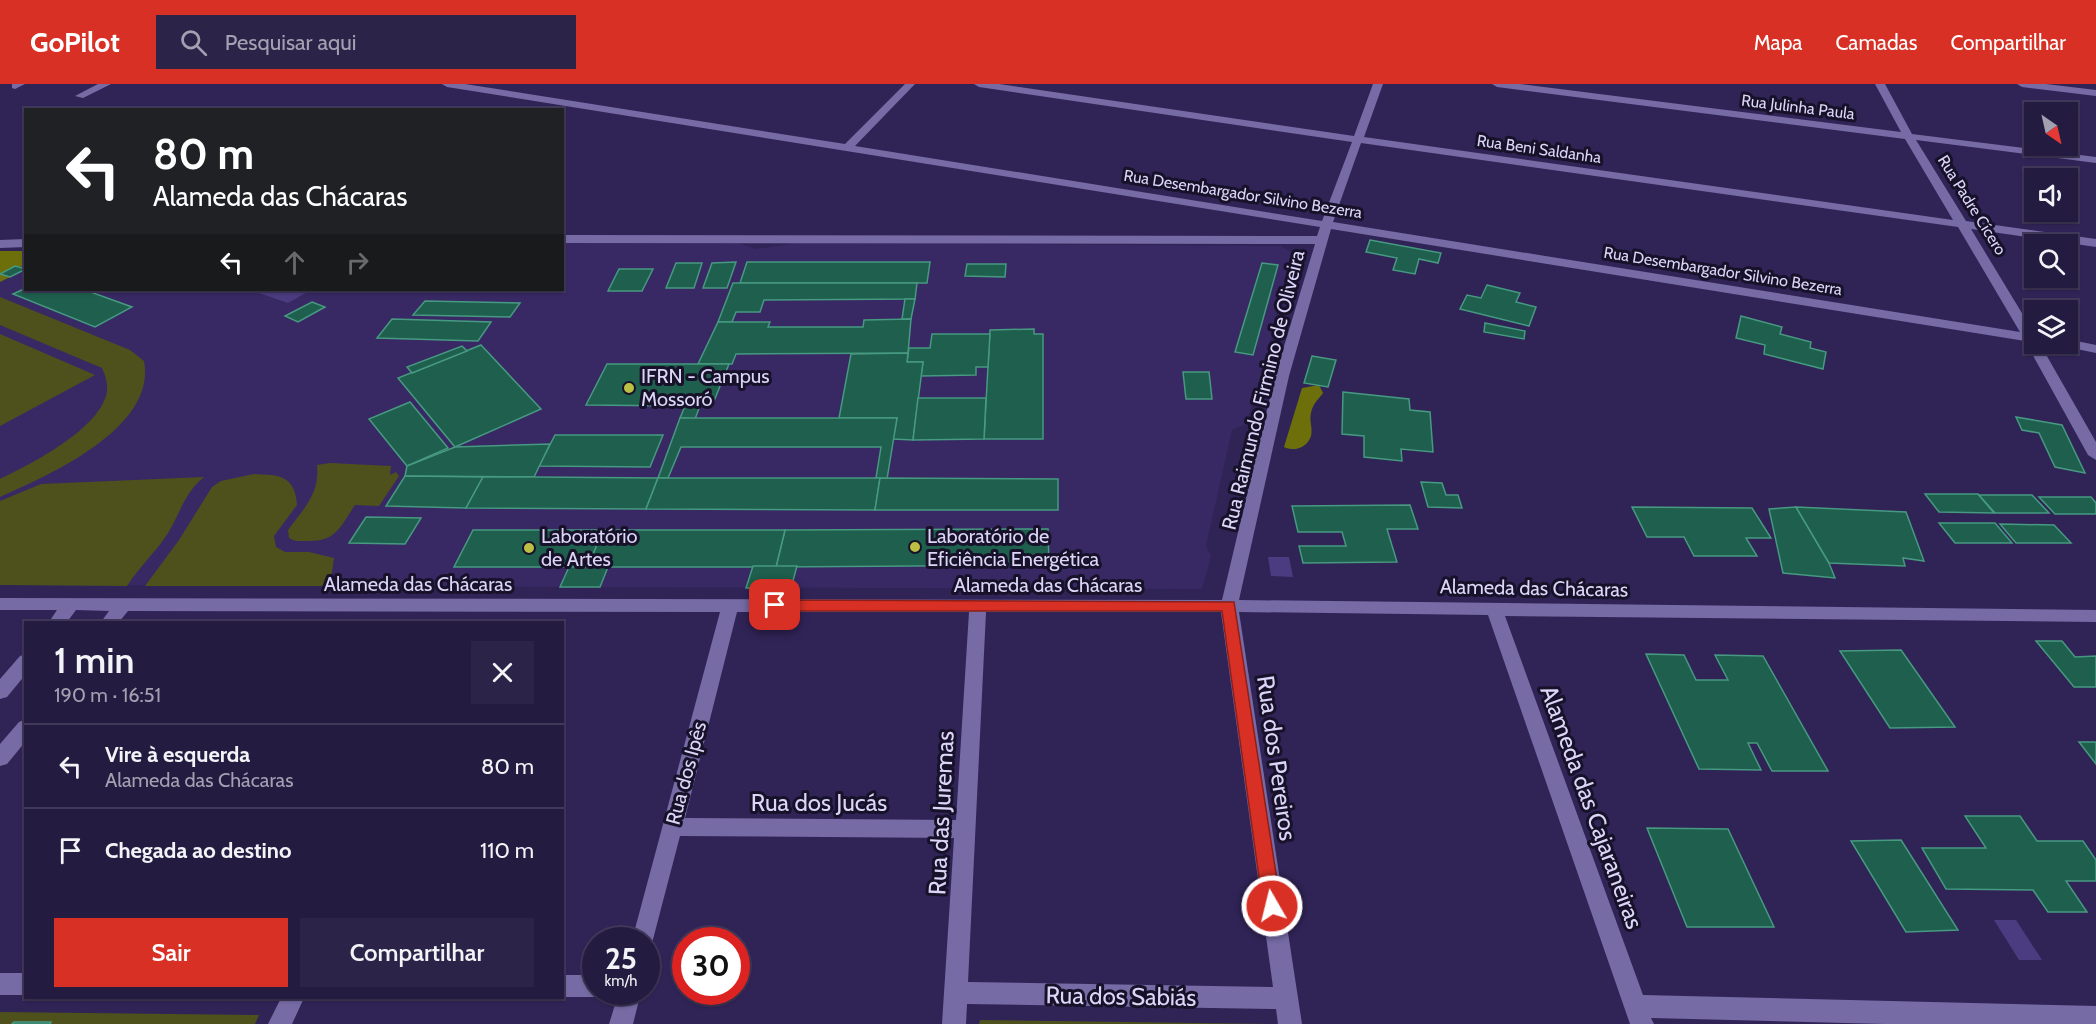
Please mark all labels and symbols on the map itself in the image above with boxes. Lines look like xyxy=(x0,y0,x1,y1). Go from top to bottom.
street label: Rua Julinha Paula xyxy=(1740,91,1856,123)
north arrow xyxy=(2024,102,2078,156)
street label: Rua Beni Saldanha xyxy=(1476,131,1603,167)
street label: Rua Padre Cícero xyxy=(1934,152,2010,259)
street label: Rua Desembargador Silvino Bezerra xyxy=(1122,166,1364,222)
street label: Rua Desembargador Silvino Bezerra xyxy=(1602,243,1844,299)
street label: Rua Raimundo Firmino de Oliveira xyxy=(1217,247,1309,532)
place label: IFRN - Campus Mossoró xyxy=(641,364,770,411)
marker: IFRN - Campus Mossoró xyxy=(622,381,636,395)
place label: Laboratório de Artes xyxy=(541,524,638,571)
place label: Laboratório de Eficiência Energética xyxy=(927,524,1100,571)
marker: Laboratório de Eficiência Energética xyxy=(908,540,922,554)
marker: Laboratório de Artes xyxy=(522,541,536,555)
street label: Alameda das Chácaras xyxy=(324,572,512,596)
street label: Alameda das Chácaras xyxy=(954,573,1142,597)
street label: Alameda das Chácaras xyxy=(1440,574,1628,602)
pin xyxy=(749,579,800,630)
street label: Rua dos Pereiros xyxy=(1251,674,1303,842)
street label: Alameda das Cajaraneiras xyxy=(1534,681,1650,933)
street label: Rua dos Ipês xyxy=(661,719,711,827)
street label: Rua das Juremas xyxy=(922,730,960,896)
street label: Rua dos Jucás xyxy=(751,788,887,817)
position arrow xyxy=(1240,874,1304,938)
speed limit sign: 30 xyxy=(672,927,750,1005)
street label: Rua dos Sabiás xyxy=(1045,980,1197,1012)

